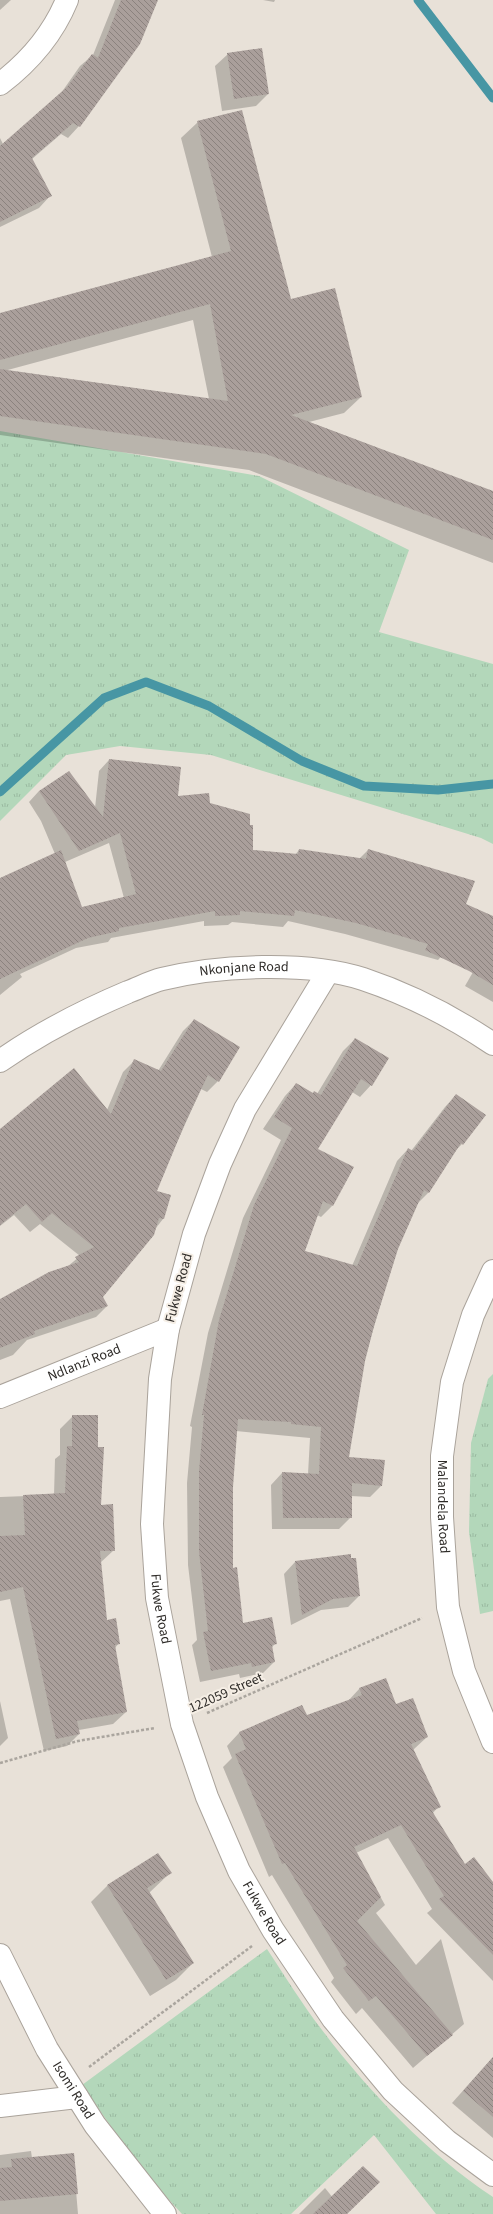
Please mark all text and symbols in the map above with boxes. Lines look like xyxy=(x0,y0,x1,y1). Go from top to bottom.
street label: Nkonjane Road xyxy=(198,957,289,982)
street label: Fukwe Road xyxy=(160,1251,198,1325)
street label: Ndlanzi Road xyxy=(45,1339,124,1387)
street label: Malandela Road xyxy=(432,1460,454,1554)
street label: Fukwe Road xyxy=(145,1573,176,1646)
street label: 122059 Street xyxy=(186,1668,267,1718)
street label: Fukwe Road xyxy=(237,1878,290,1949)
street label: Isomi Road xyxy=(47,2057,99,2123)

